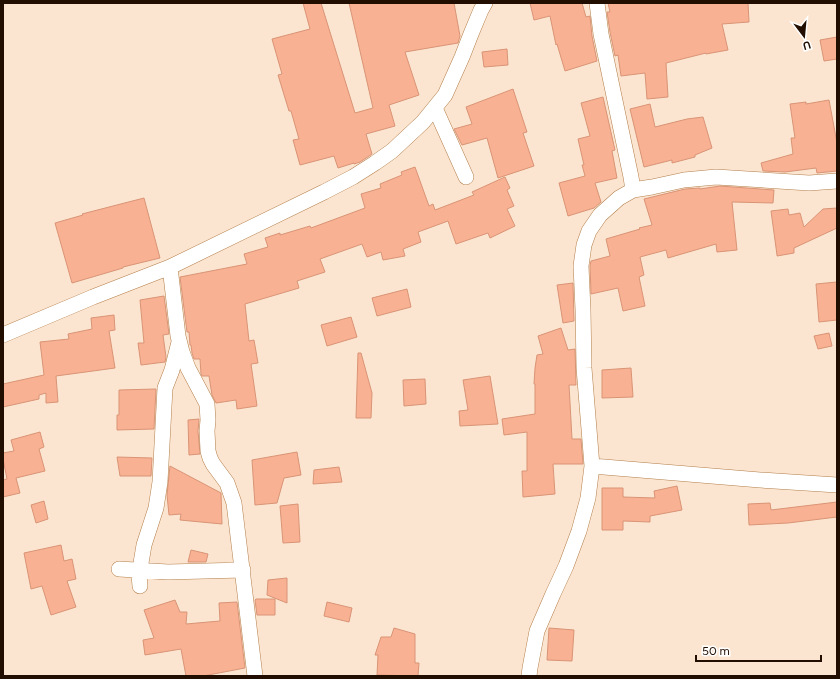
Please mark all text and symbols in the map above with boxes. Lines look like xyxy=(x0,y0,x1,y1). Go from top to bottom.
north arrow xyxy=(784,16,824,56)
text: U xyxy=(801,38,812,53)
scale bar xyxy=(696,637,821,663)
text: 50 m xyxy=(702,644,730,658)

